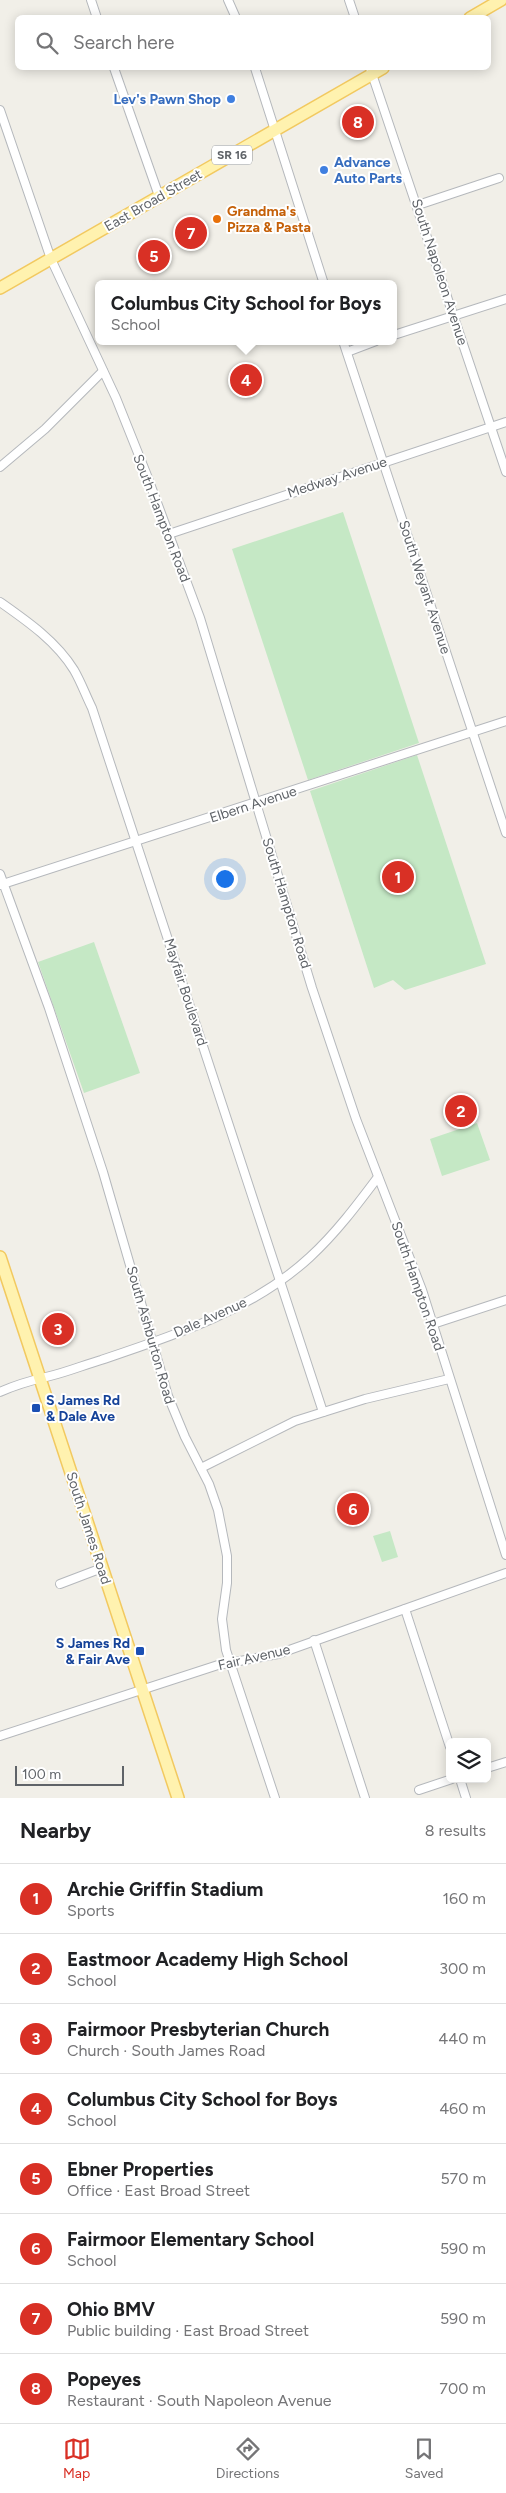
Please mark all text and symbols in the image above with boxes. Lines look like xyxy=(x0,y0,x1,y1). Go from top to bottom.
search box xyxy=(15,15,491,70)
icon: search xyxy=(33,29,61,57)
text: Search here xyxy=(73,31,175,54)
place label: Lev's Pawn Shop xyxy=(113,91,221,108)
marker: Lev's Pawn Shop xyxy=(225,93,237,105)
pin: 8 xyxy=(342,103,374,141)
road number: SR 16 xyxy=(212,146,252,164)
place label: Advance Auto Parts xyxy=(334,154,403,187)
marker: Advance Auto Parts xyxy=(318,164,330,176)
street label: East Broad Street xyxy=(101,166,205,235)
street label: South Napoleon Avenue xyxy=(408,197,471,348)
place label: Grandma's Pizza & Pasta xyxy=(227,203,311,236)
marker: Grandma's Pizza & Pasta xyxy=(211,213,223,225)
pin: 7 xyxy=(175,214,207,252)
pin: 5 xyxy=(138,237,170,275)
popup xyxy=(95,280,397,345)
text: Columbus City School for Boys xyxy=(111,292,381,315)
text: School xyxy=(111,315,160,334)
pin: 4 xyxy=(230,361,262,399)
street label: South Hampton Road xyxy=(129,452,194,585)
street label: Medway Avenue xyxy=(285,453,389,502)
street label: South Weyant Avenue xyxy=(395,518,454,657)
street label: Elbern Avenue xyxy=(207,782,299,827)
street label: South Hampton Road xyxy=(259,836,315,971)
pin: 1 xyxy=(382,858,414,896)
your location xyxy=(212,866,238,892)
street label: Mayfair Boulevard xyxy=(160,936,211,1048)
pin: 2 xyxy=(445,1092,477,1130)
street label: South Hampton Road xyxy=(387,1219,448,1353)
street label: South Ashburton Road xyxy=(123,1264,178,1406)
street label: Dale Avenue xyxy=(171,1294,250,1341)
pin: 3 xyxy=(42,1310,74,1348)
place label: S James Rd & Dale Ave xyxy=(46,1392,120,1425)
marker: S James Rd & Dale Ave xyxy=(30,1402,42,1414)
street label: South James Road xyxy=(62,1470,115,1587)
pin: 6 xyxy=(337,1490,369,1528)
place label: S James Rd & Fair Ave xyxy=(56,1635,130,1668)
street label: Fair Avenue xyxy=(216,1641,292,1674)
marker: S James Rd & Fair Ave xyxy=(134,1645,146,1657)
map controls xyxy=(446,1738,491,1783)
button: layers xyxy=(446,1738,491,1783)
scale bar xyxy=(15,1763,124,1786)
text: 100 m xyxy=(22,1766,61,1783)
text: Nearby xyxy=(20,1818,91,1843)
text: 8 results xyxy=(425,1821,486,1840)
text: Archie Griffin Stadium xyxy=(67,1878,263,1901)
text: 1 xyxy=(33,1889,39,1908)
text: 160 m xyxy=(443,1889,486,1908)
text: Sports xyxy=(67,1901,114,1920)
text: Eastmoor Academy High School xyxy=(67,1948,348,1971)
text: 2 xyxy=(31,1959,41,1978)
text: 300 m xyxy=(439,1959,486,1978)
text: School xyxy=(67,1971,117,1990)
text: Fairmoor Presbyterian Church xyxy=(67,2018,329,2041)
text: 3 xyxy=(32,2029,40,2048)
text: 440 m xyxy=(438,2029,486,2048)
text: Church · South James Road xyxy=(67,2041,265,2060)
text: Columbus City School for Boys xyxy=(67,2088,337,2111)
text: 4 xyxy=(31,2099,41,2118)
text: 460 m xyxy=(439,2099,486,2118)
text: School xyxy=(67,2111,117,2130)
text: Ebner Properties xyxy=(67,2158,213,2181)
text: 5 xyxy=(31,2169,41,2188)
text: 570 m xyxy=(440,2169,486,2188)
text: Office · East Broad Street xyxy=(67,2181,250,2200)
text: Fairmoor Elementary School xyxy=(67,2228,314,2251)
text: 6 xyxy=(31,2239,41,2258)
text: 590 m xyxy=(440,2239,486,2258)
text: School xyxy=(67,2251,117,2270)
text: Ohio BMV xyxy=(67,2298,155,2321)
text: 7 xyxy=(32,2309,40,2328)
text: 590 m xyxy=(440,2309,486,2328)
text: Public building · East Broad Street xyxy=(67,2321,309,2340)
text: Popeyes xyxy=(67,2368,141,2391)
text: 8 xyxy=(31,2379,41,2398)
text: 700 m xyxy=(439,2379,486,2398)
text: Restaurant · South Napoleon Avenue xyxy=(67,2391,332,2410)
tab: Map xyxy=(63,2435,91,2482)
tab: Directions xyxy=(216,2435,280,2482)
tab: Saved xyxy=(405,2435,443,2482)

